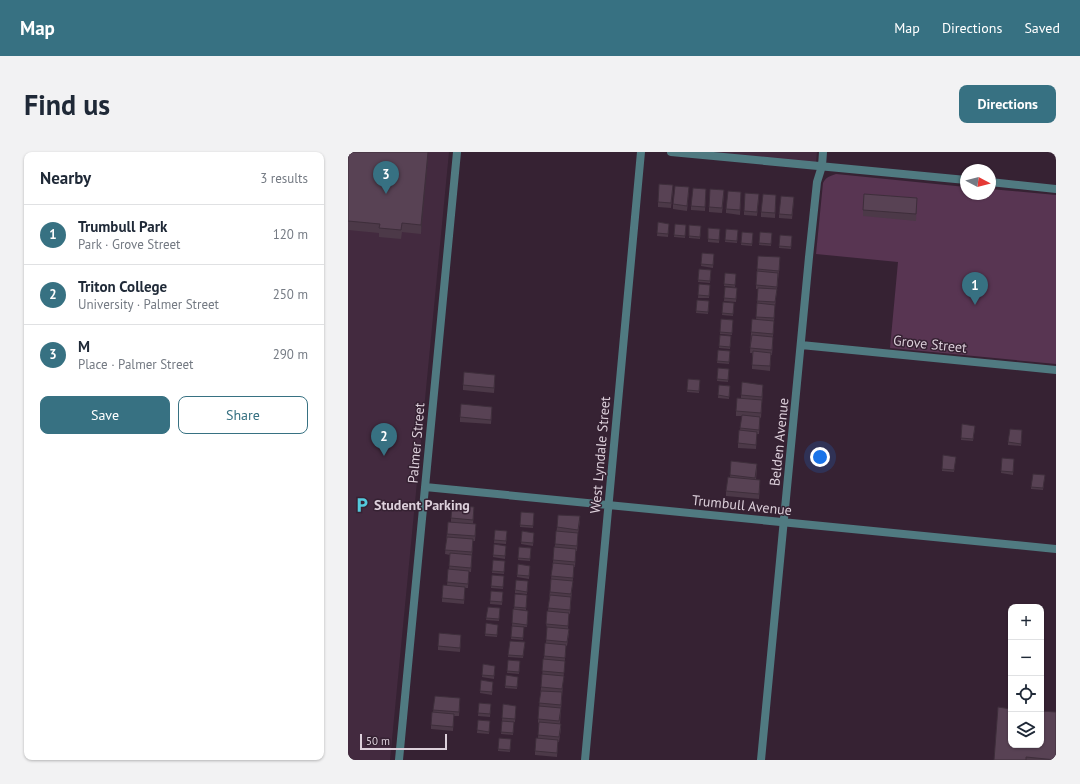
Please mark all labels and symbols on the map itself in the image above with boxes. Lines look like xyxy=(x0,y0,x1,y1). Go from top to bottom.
pin: 3 xyxy=(373,161,399,194)
north arrow xyxy=(960,164,996,200)
pin: 1 xyxy=(962,272,988,305)
street label: Grove Street xyxy=(892,331,968,357)
street label: West Lyndale Street xyxy=(586,395,614,514)
street label: Belden Avenue xyxy=(765,397,793,487)
street label: Palmer Street xyxy=(403,402,429,484)
pin: 2 xyxy=(371,423,397,456)
your location xyxy=(810,447,830,467)
street label: Trumbull Avenue xyxy=(691,491,793,519)
parking icon: Student Parking xyxy=(353,496,371,514)
place label: Student Parking xyxy=(374,496,470,514)
scale bar xyxy=(360,732,447,751)

